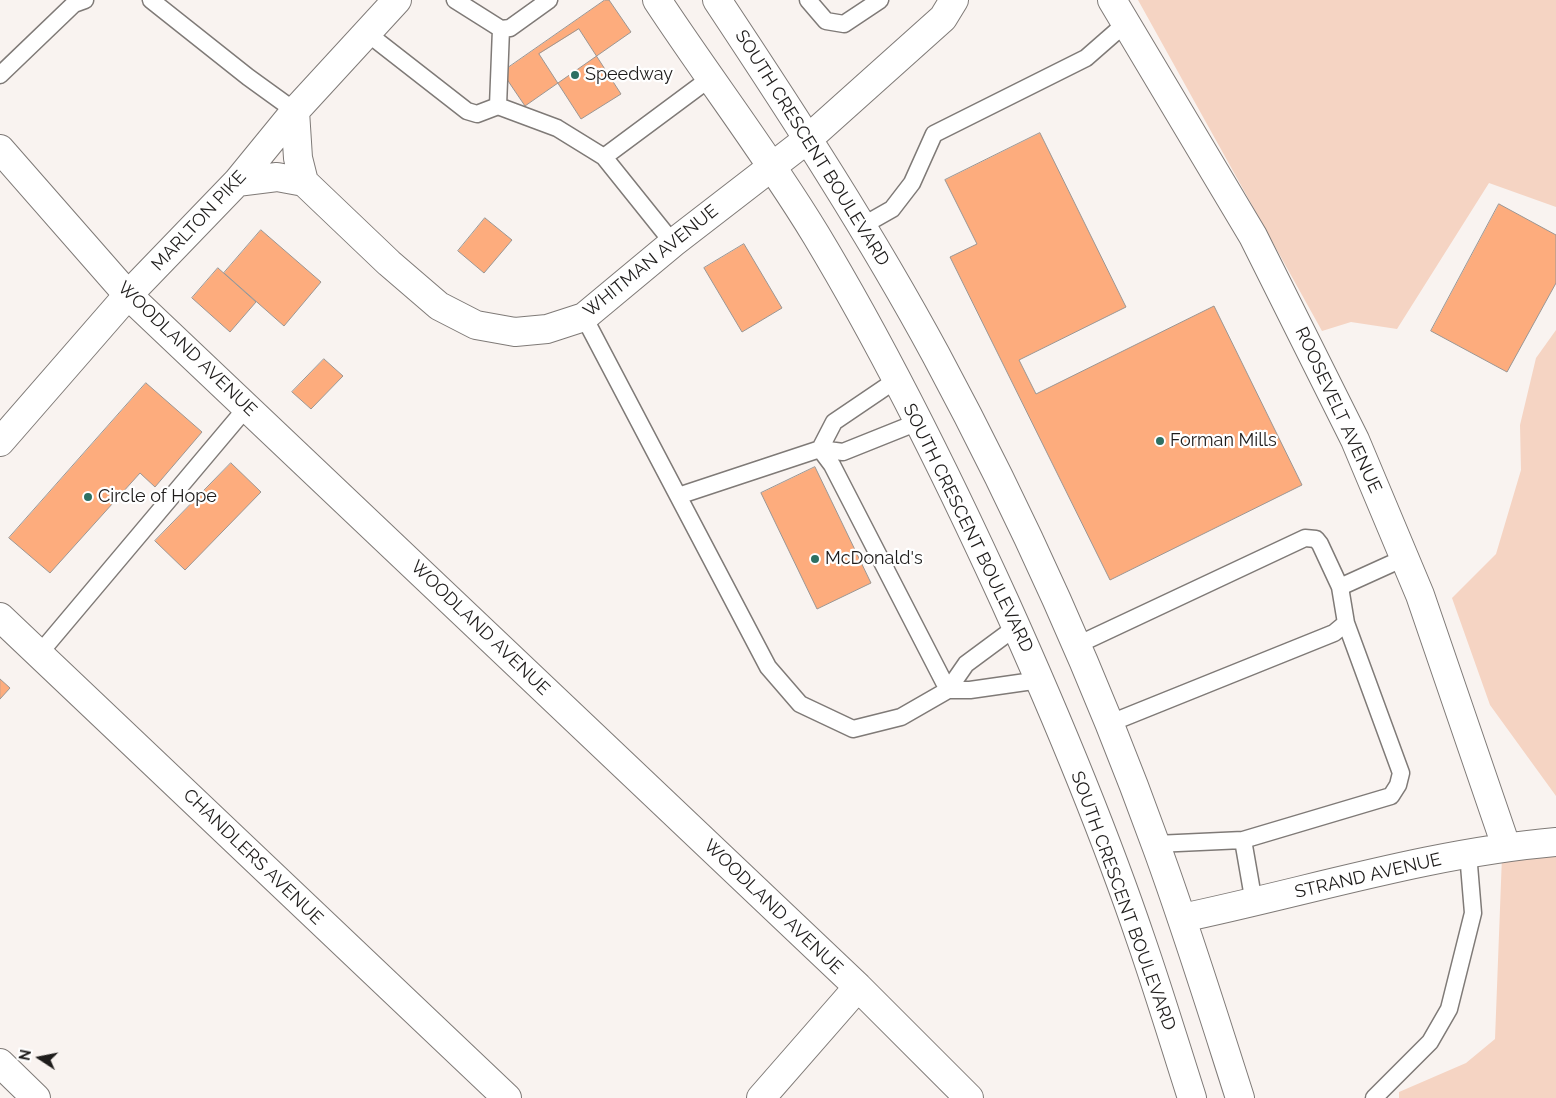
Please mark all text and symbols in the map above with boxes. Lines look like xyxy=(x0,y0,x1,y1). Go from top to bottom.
street label: SOUTH CRESCENT BOULEVARD xyxy=(730,26,894,270)
place label: Speedway xyxy=(585,64,673,86)
marker: Speedway xyxy=(569,69,581,81)
street label: MARLTON PIKE xyxy=(147,166,251,276)
street label: WHITMAN AVENUE xyxy=(579,200,723,322)
street label: WOODLAND AVENUE xyxy=(113,277,261,421)
street label: ROOSEVELT AVENUE xyxy=(1290,324,1386,496)
street label: SOUTH CRESCENT BOULEVARD xyxy=(898,400,1038,656)
place label: Forman Mills xyxy=(1170,430,1277,452)
marker: Forman Mills xyxy=(1154,435,1166,447)
place label: Circle of Hope xyxy=(98,486,217,508)
marker: Circle of Hope xyxy=(82,491,94,503)
place label: McDonald's xyxy=(825,548,923,570)
marker: McDonald's xyxy=(809,553,821,565)
street label: WOODLAND AVENUE xyxy=(406,556,554,700)
street label: SOUTH CRESCENT BOULEVARD xyxy=(1066,769,1180,1033)
street label: CHANDLERS AVENUE xyxy=(179,785,327,929)
street label: WOODLAND AVENUE xyxy=(699,835,847,979)
street label: STRAND AVENUE xyxy=(1293,849,1443,903)
north arrow xyxy=(15,1033,65,1083)
text: N xyxy=(16,1048,34,1062)

